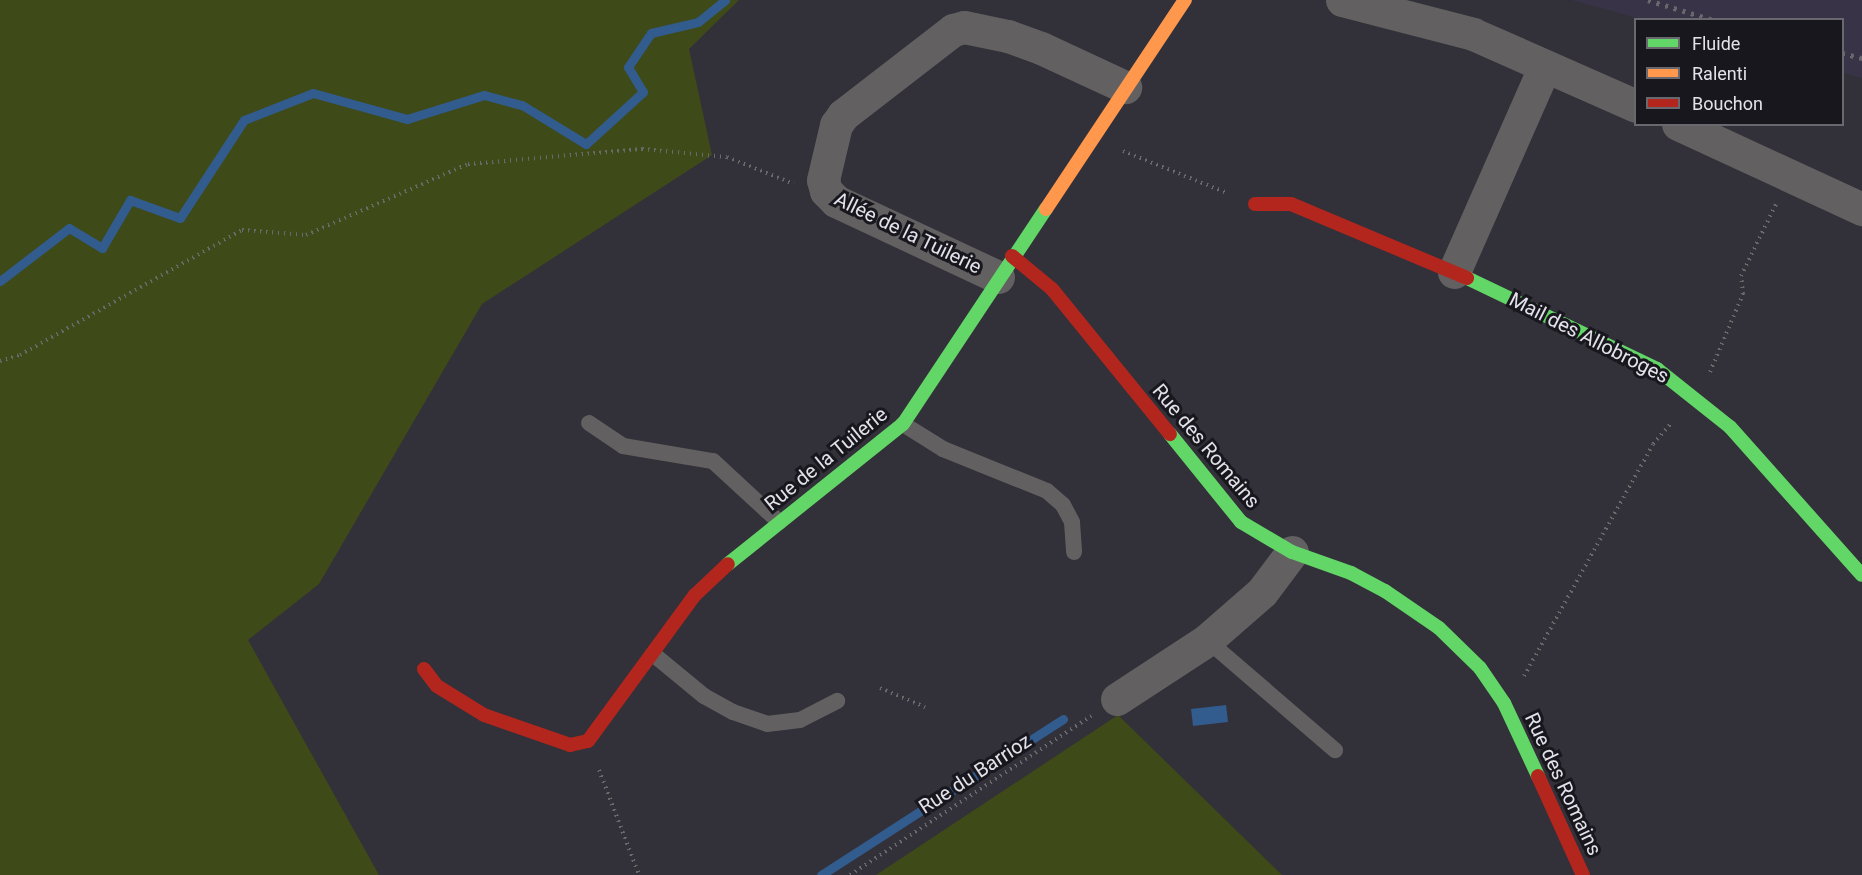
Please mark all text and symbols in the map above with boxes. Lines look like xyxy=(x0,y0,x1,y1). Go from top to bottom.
legend xyxy=(1634,18,1844,126)
text: Fluide xyxy=(1692,33,1740,54)
text: Ralenti xyxy=(1692,63,1747,84)
text: Bouchon xyxy=(1692,93,1763,114)
street label: Allée de la Tuilerie xyxy=(830,187,986,279)
street label: Mail des Allobroges xyxy=(1505,287,1673,389)
street label: Rue des Romains xyxy=(1147,379,1265,513)
street label: Rue de la Tuilerie xyxy=(760,402,892,516)
street label: Rue des Romains xyxy=(1519,709,1607,859)
street label: Rue du Barrioz xyxy=(914,729,1036,819)

